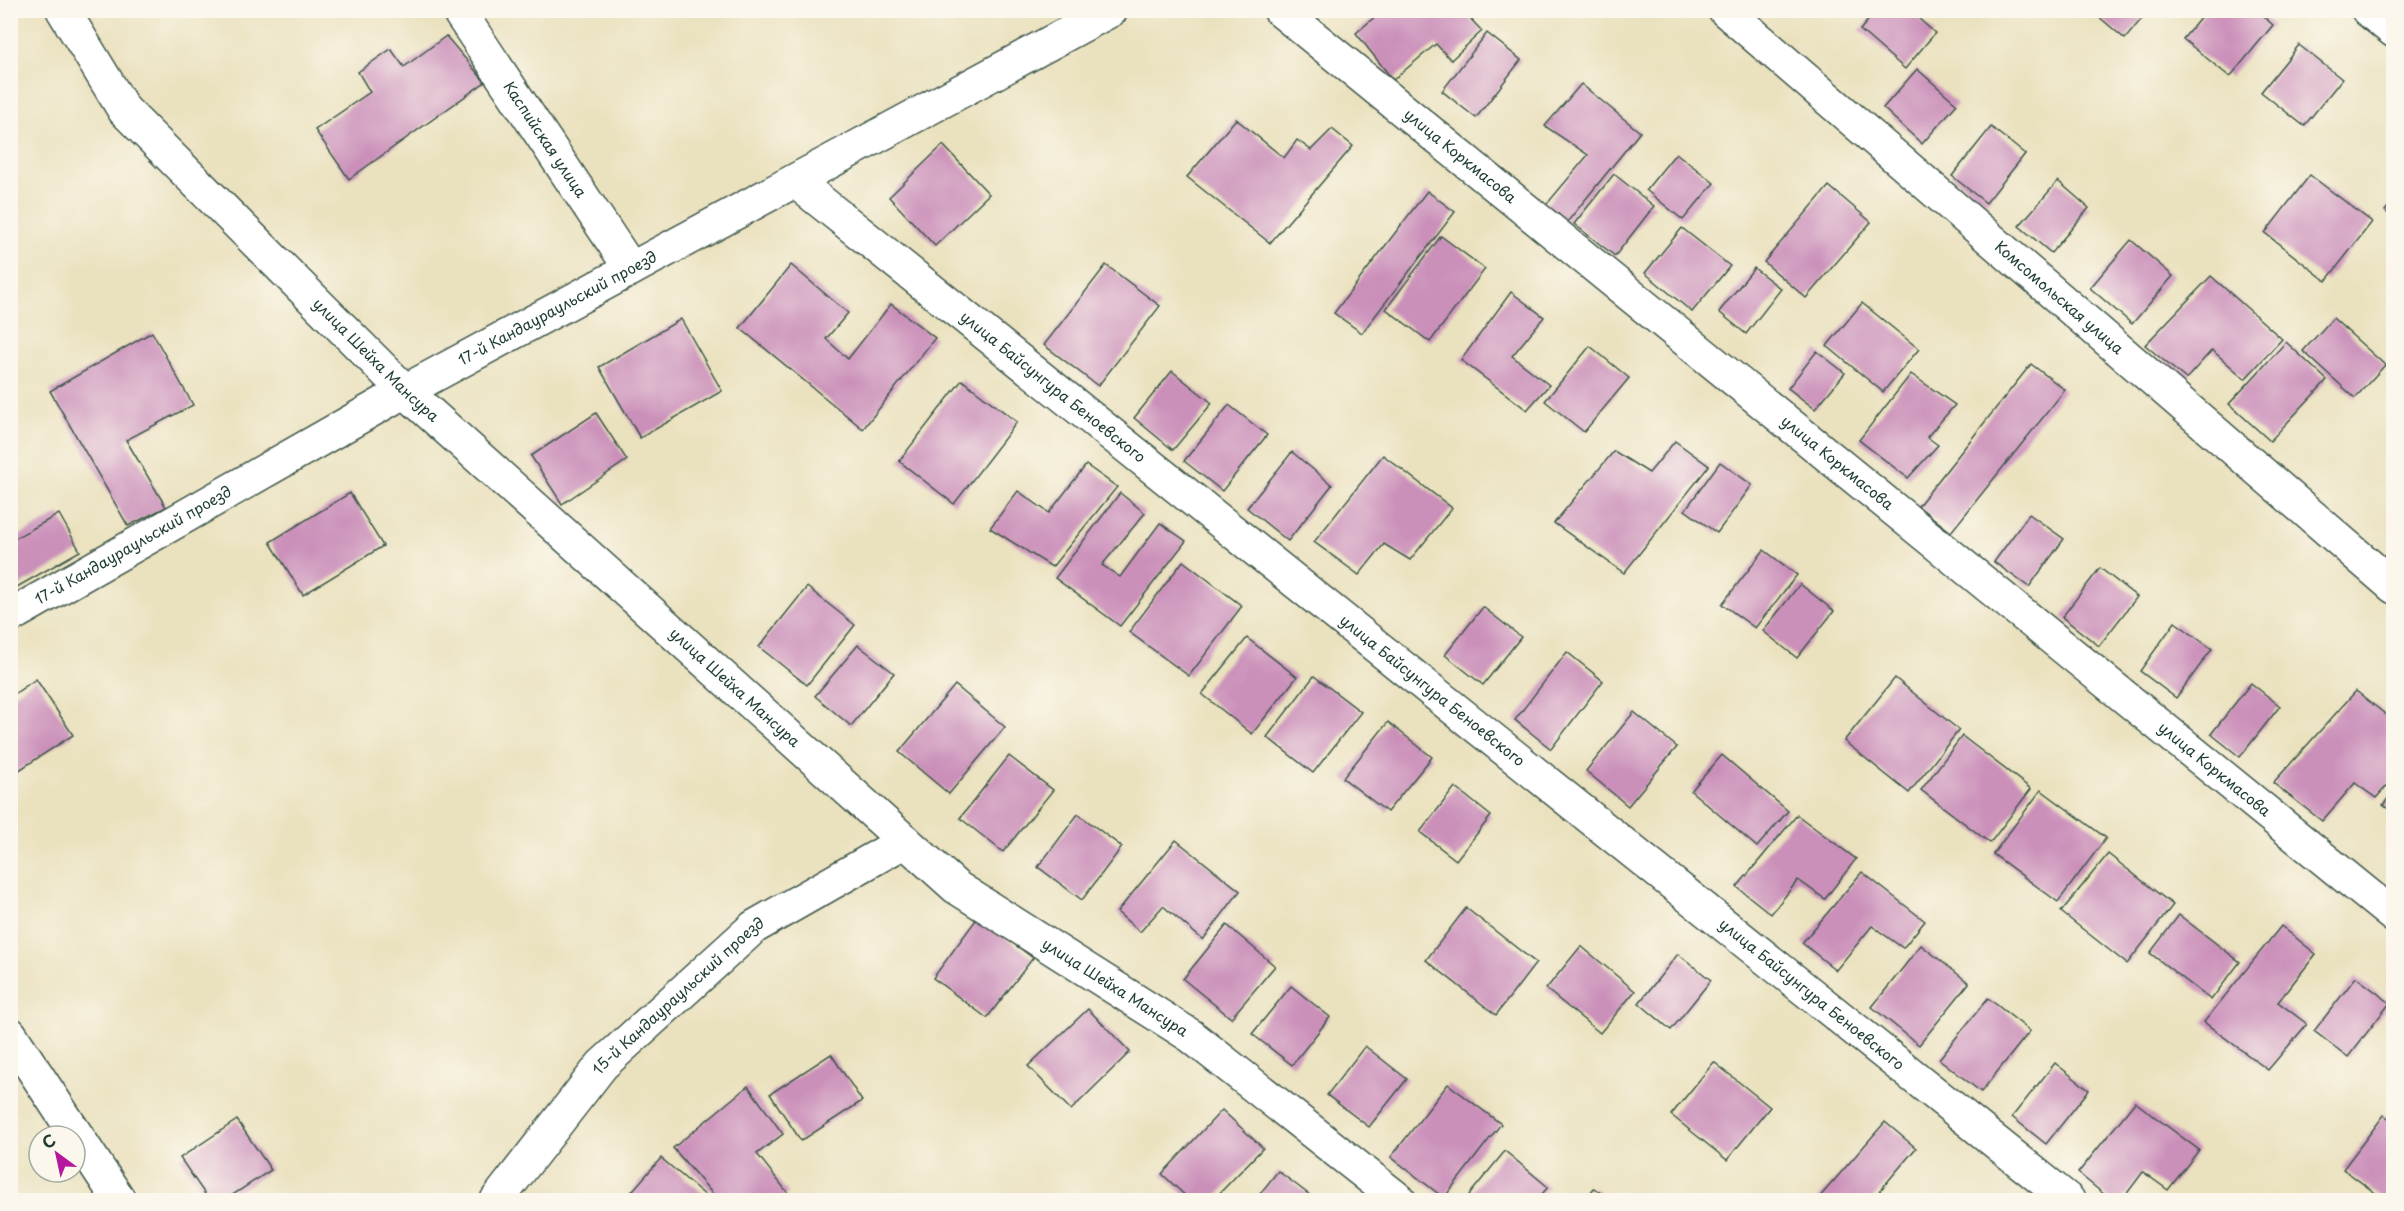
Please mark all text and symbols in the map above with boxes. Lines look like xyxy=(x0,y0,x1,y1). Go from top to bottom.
street label: Каспийская улица xyxy=(499,76,593,202)
street label: улица Коркмасова xyxy=(1400,102,1523,209)
street label: Комсомольская улица xyxy=(1990,235,2130,359)
street label: 17-й Кандаураульский проезд xyxy=(453,244,661,371)
street label: улица Шейха Мансура xyxy=(308,292,445,427)
street label: улица Байсунгура Беноевского xyxy=(956,305,1151,467)
street label: улица Коркмасова xyxy=(1777,409,1900,515)
street label: 17-й Кандаураульский проезд xyxy=(30,479,235,610)
street label: улица Байсунгура Беноевского xyxy=(1335,608,1531,771)
street label: улица Шейха Мансура xyxy=(665,622,807,752)
street label: улица Коркмасова xyxy=(2154,716,2277,822)
street label: 15-й Кандаураульский проезд xyxy=(586,911,768,1079)
street label: улица Байсунгура Беноевского xyxy=(1715,912,1910,1075)
street label: улица Шейха Мансура xyxy=(1038,932,1194,1042)
north arrow xyxy=(27,1124,87,1184)
text: С xyxy=(37,1127,60,1154)

